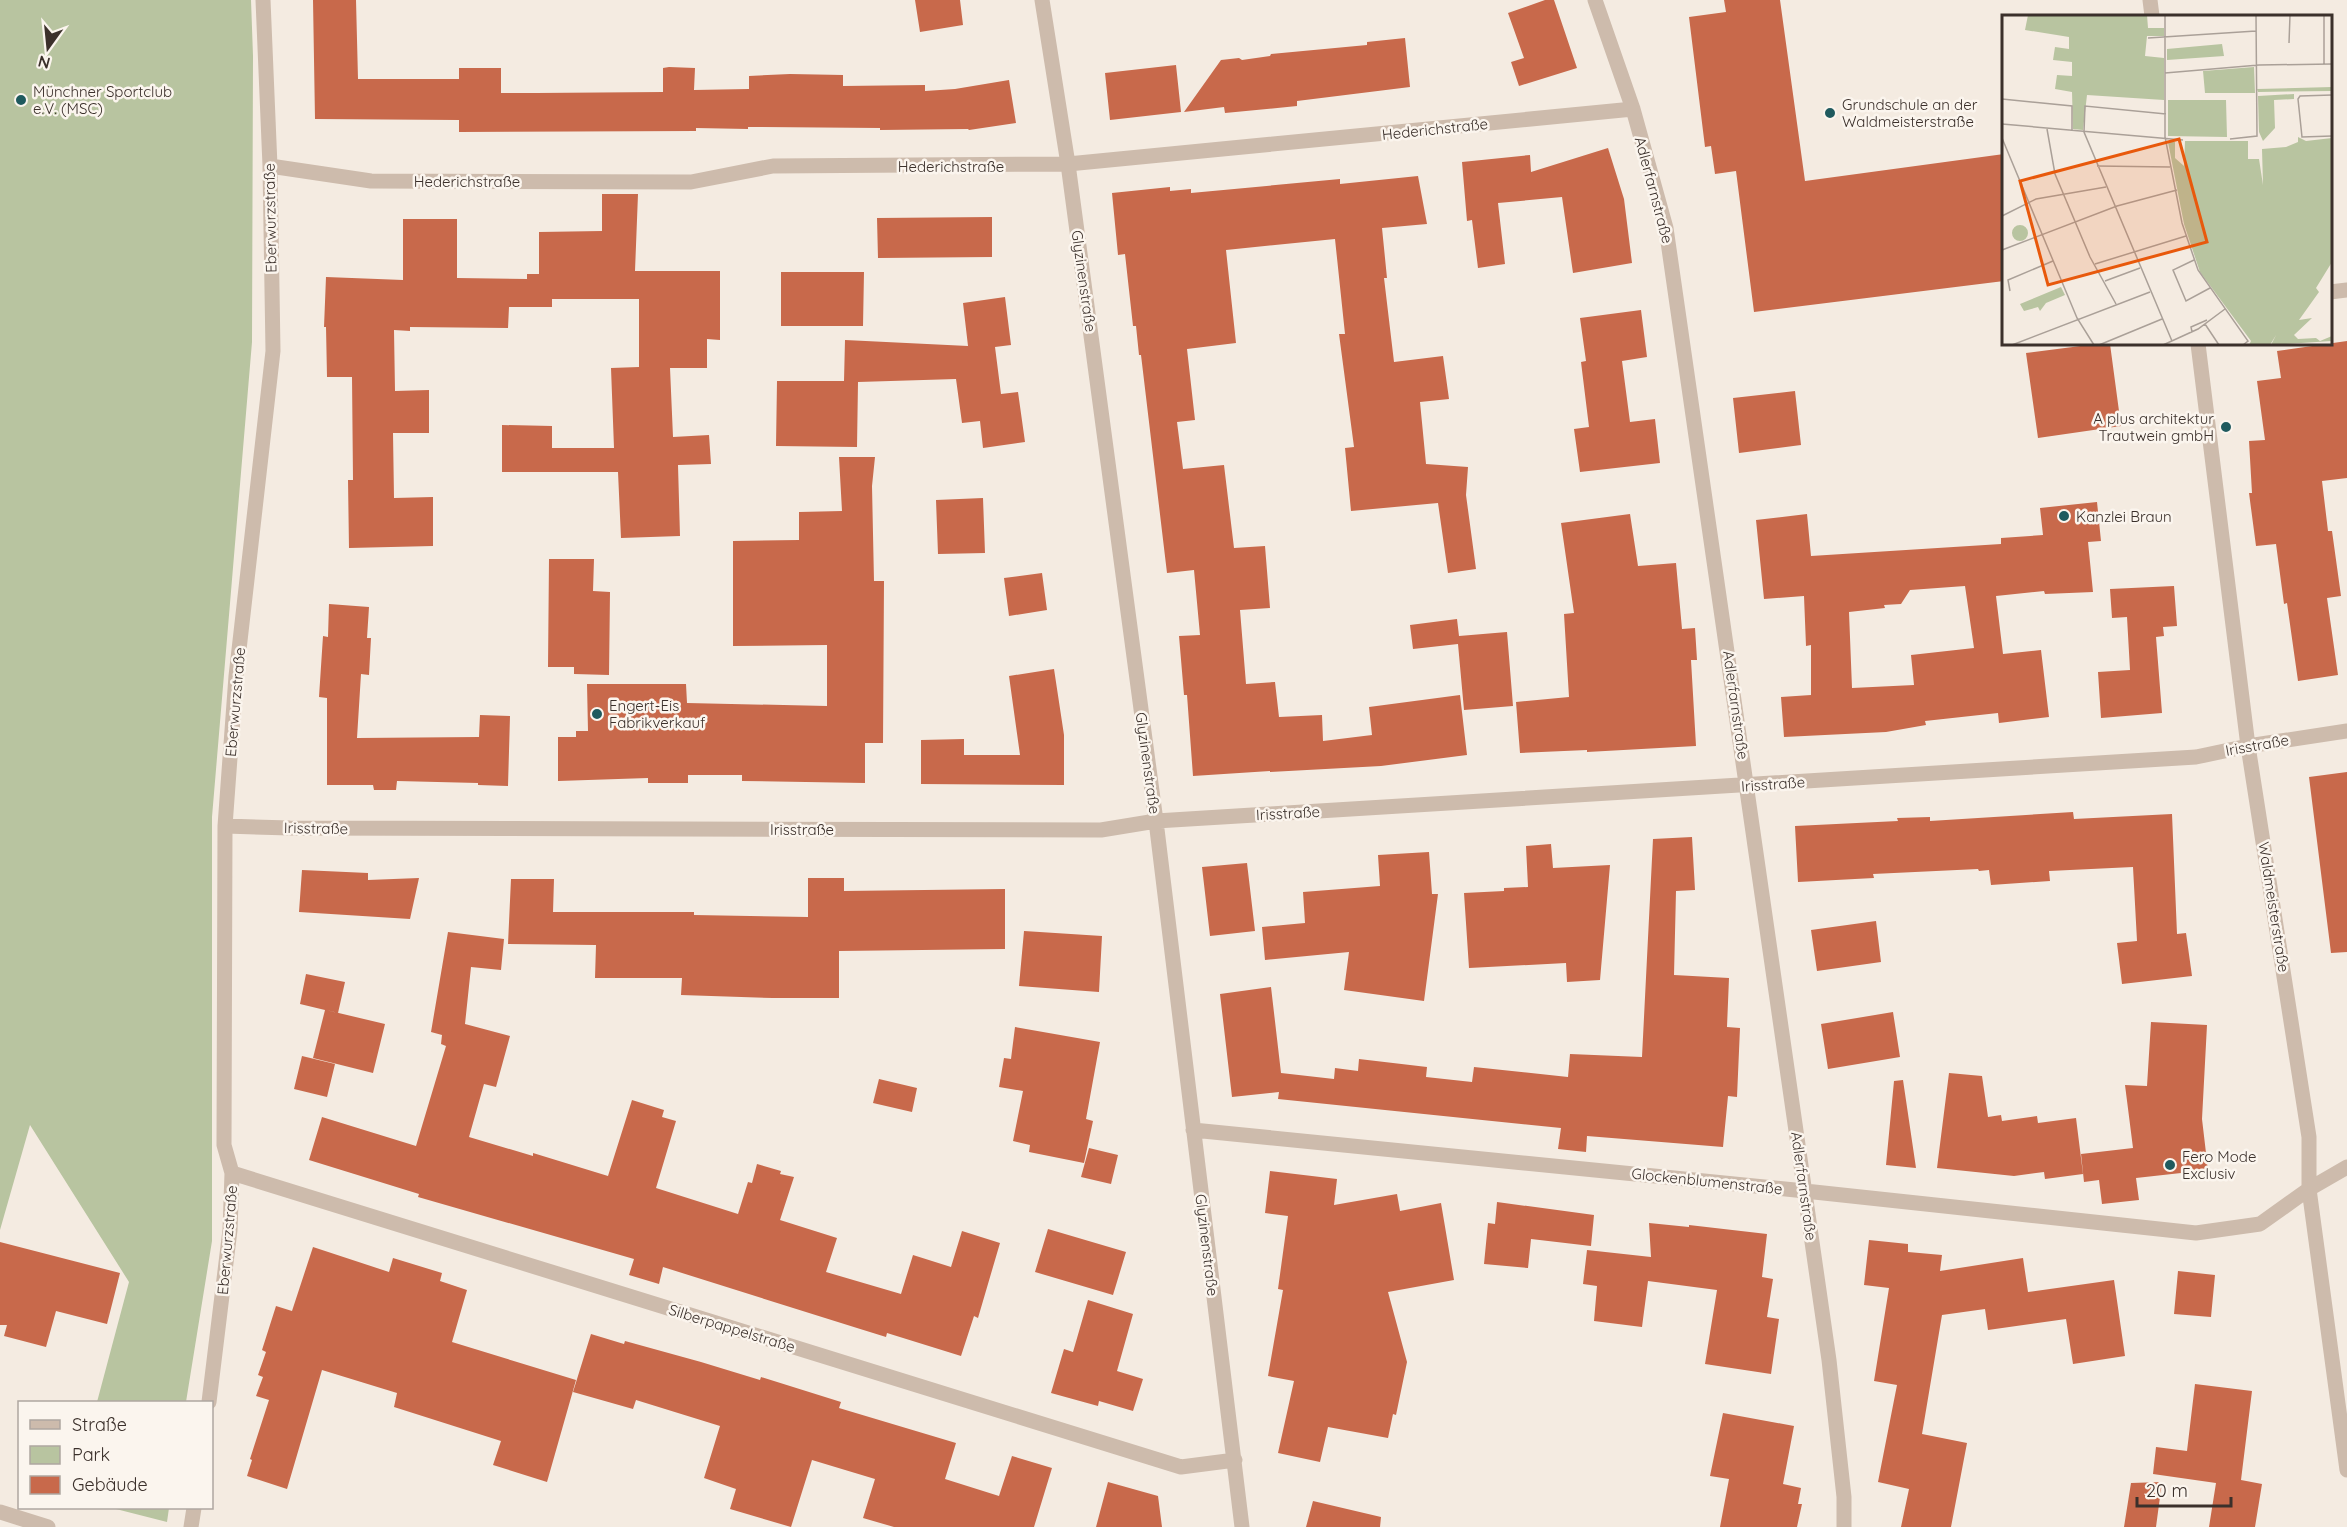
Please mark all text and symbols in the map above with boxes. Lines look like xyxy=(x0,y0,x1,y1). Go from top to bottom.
inset map xyxy=(2002,15,2332,345)
north arrow xyxy=(18,18,78,78)
text: N xyxy=(36,51,52,74)
place label: Münchner Sportclub e.V. (MSC) xyxy=(33,82,172,118)
marker: Münchner Sportclub e.V. (MSC) xyxy=(14,93,28,107)
place label: Grundschule an der Waldmeisterstraße xyxy=(1842,95,1978,131)
marker: Grundschule an der Waldmeisterstraße xyxy=(1823,106,1837,120)
street label: Hederichstraße xyxy=(1381,114,1489,144)
street label: Adlerfarnstraße xyxy=(1631,135,1677,245)
street label: Hederichstraße xyxy=(898,157,1004,176)
street label: Eberwurzstraße xyxy=(260,163,280,273)
street label: Hederichstraße xyxy=(414,172,520,191)
street label: Glyzinenstraße xyxy=(1067,229,1101,333)
place label: A plus architektur Trautwein gmbH xyxy=(2093,409,2214,445)
marker: A plus architektur Trautwein gmbH xyxy=(2219,420,2233,434)
place label: Kanzlei Braun xyxy=(2076,507,2172,526)
marker: Kanzlei Braun xyxy=(2057,509,2071,523)
street label: Eberwurzstraße xyxy=(221,646,249,758)
street label: Adlerfarnstraße xyxy=(1719,649,1753,761)
place label: Engert-Eis Fabrikverkauf xyxy=(609,696,706,732)
marker: Engert-Eis Fabrikverkauf xyxy=(590,707,604,721)
street label: Glyzinenstraße xyxy=(1131,711,1165,815)
street label: Irisstraße xyxy=(2224,730,2290,760)
street label: Irisstraße xyxy=(1740,772,1806,796)
street label: Irisstraße xyxy=(1255,802,1321,824)
street label: Irisstraße xyxy=(284,818,348,838)
street label: Irisstraße xyxy=(770,820,834,839)
street label: Waldmeisterstraße xyxy=(2254,840,2294,974)
street label: Adlerfarnstraße xyxy=(1787,1130,1821,1242)
place label: Fero Mode Exclusiv xyxy=(2182,1147,2256,1183)
marker: Fero Mode Exclusiv xyxy=(2163,1158,2177,1172)
street label: Glockenblumenstraße xyxy=(1631,1164,1783,1198)
street label: Eberwurzstraße xyxy=(213,1184,241,1296)
street label: Glyzinenstraße xyxy=(1191,1193,1223,1297)
street label: Silberpappelstraße xyxy=(667,1300,797,1356)
legend xyxy=(18,1401,213,1509)
text: Straße xyxy=(72,1413,127,1436)
text: Park xyxy=(72,1443,110,1466)
scale bar xyxy=(2137,1470,2232,1508)
text: Gebäude xyxy=(72,1473,148,1496)
text: 20 m xyxy=(2146,1479,2188,1502)

